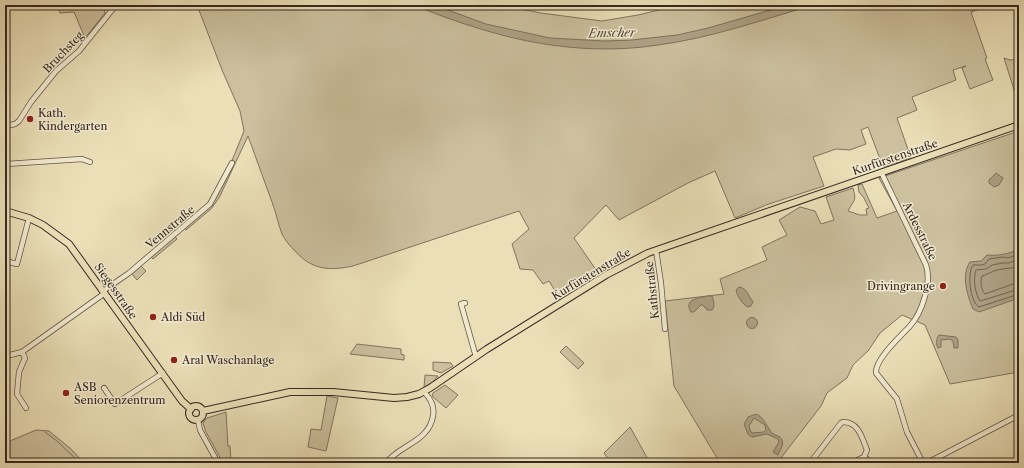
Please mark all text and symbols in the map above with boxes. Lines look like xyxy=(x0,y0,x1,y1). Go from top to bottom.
water label: Emscher xyxy=(587,25,637,40)
street label: Bruchsteg xyxy=(40,28,86,76)
place label: Kath. Kindergarten xyxy=(38,106,107,133)
marker: Kath. Kindergarten xyxy=(25,114,35,124)
street label: Kurfürstenstraße xyxy=(850,136,940,178)
street label: Ardesstraße xyxy=(899,199,940,262)
street label: Vennstraße xyxy=(142,202,197,252)
street label: Kurfürstenstraße xyxy=(549,245,633,303)
street label: Siegesstraße xyxy=(91,260,141,322)
street label: Kathstraße xyxy=(642,260,662,320)
place label: Drivingrange xyxy=(867,279,935,293)
marker: Drivingrange xyxy=(938,281,948,291)
place label: Aldi Süd xyxy=(160,310,206,324)
marker: Aldi Süd xyxy=(148,312,158,322)
place label: Aral Waschanlage xyxy=(181,353,274,367)
marker: Aral Waschanlage xyxy=(169,355,179,365)
place label: ASB Seniorenzentrum xyxy=(73,380,166,407)
marker: ASB Seniorenzentrum xyxy=(61,388,71,398)

